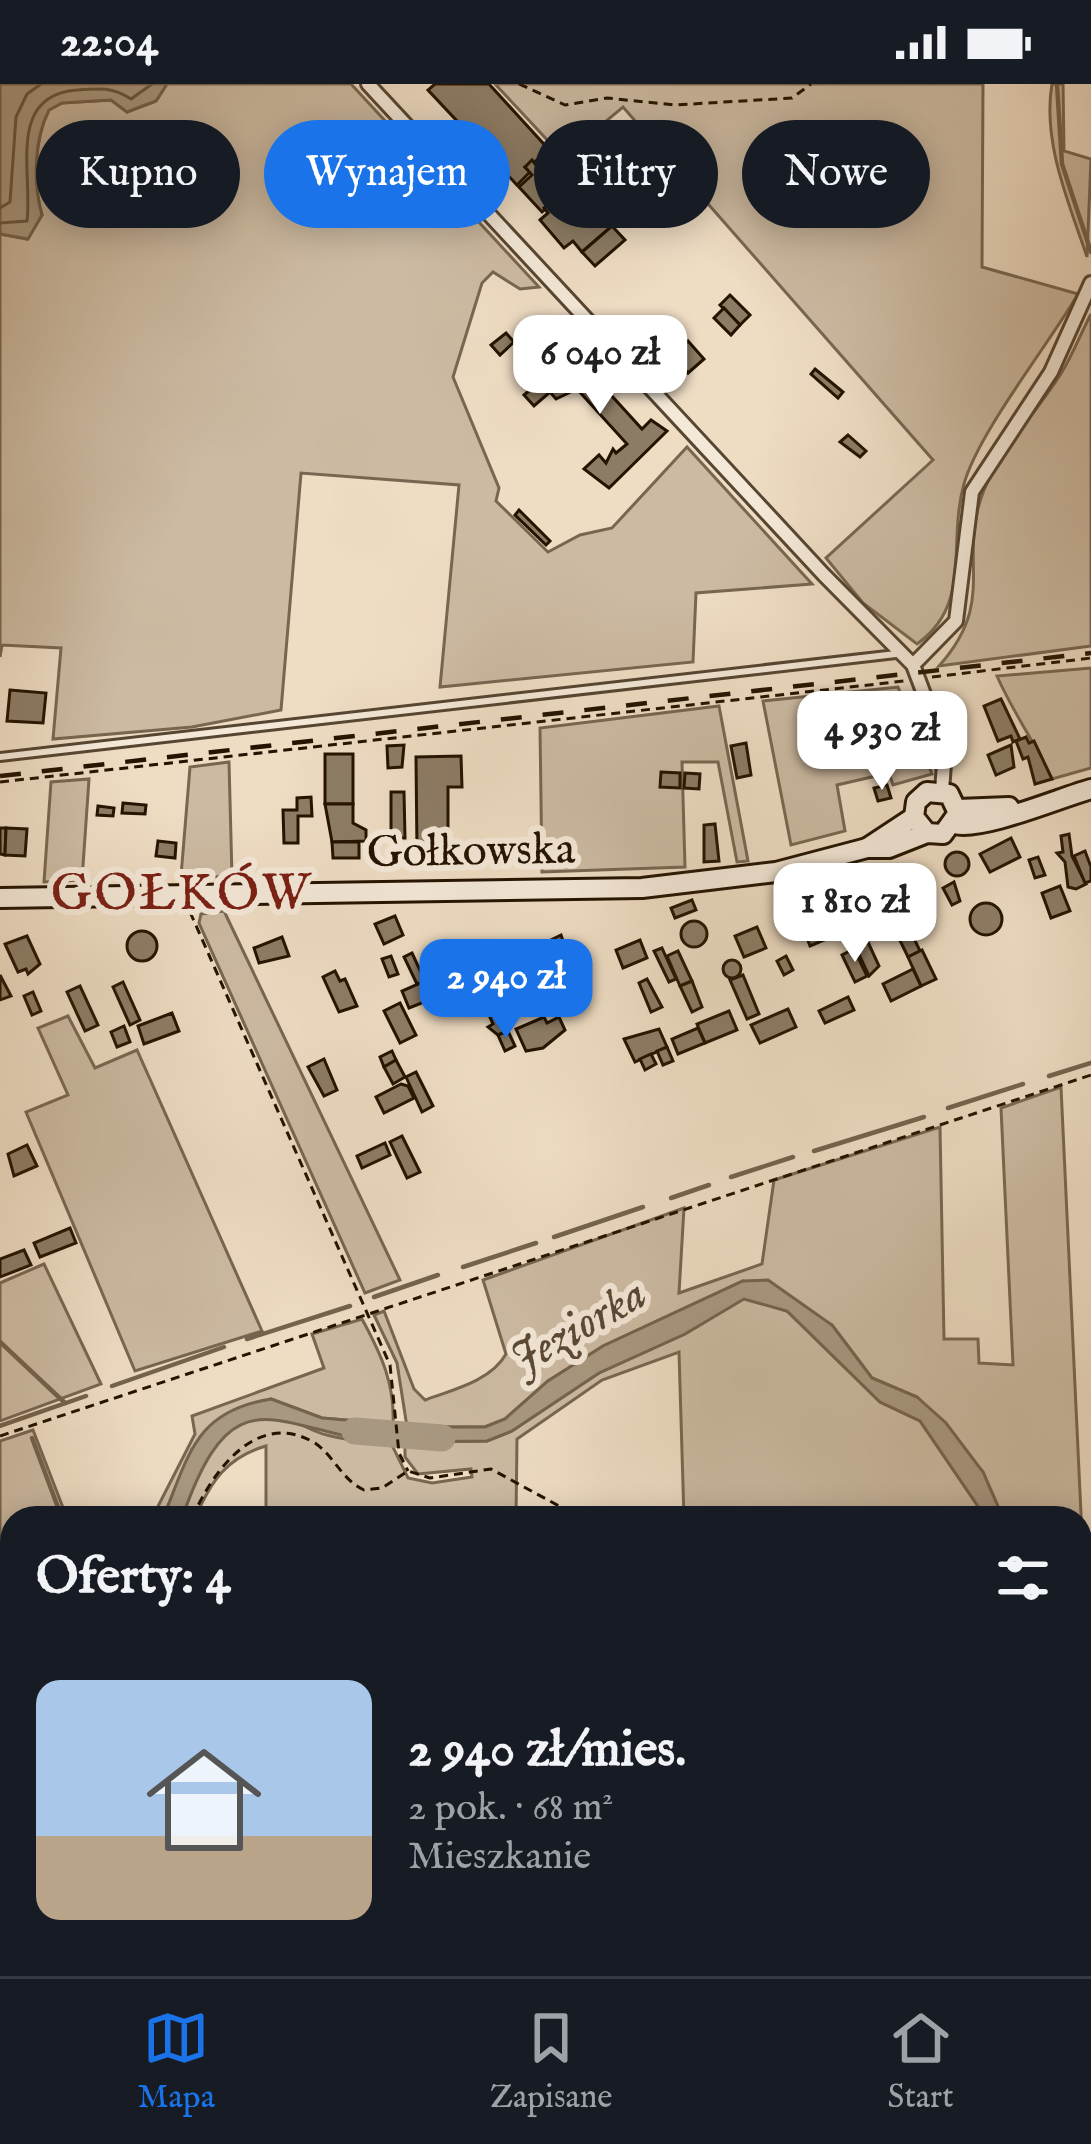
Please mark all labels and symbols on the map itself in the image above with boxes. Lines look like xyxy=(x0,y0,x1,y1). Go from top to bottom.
pin: 6 040 zł xyxy=(476,315,724,417)
pin: 4 930 zł xyxy=(758,691,1006,793)
street label: Gołkowska xyxy=(366,822,576,882)
district label: GOŁKÓW xyxy=(51,862,313,928)
pin: 1 810 zł xyxy=(731,863,979,965)
pin: 2 940 zł xyxy=(382,939,630,1041)
water label: Jeziorka xyxy=(500,1265,658,1391)

